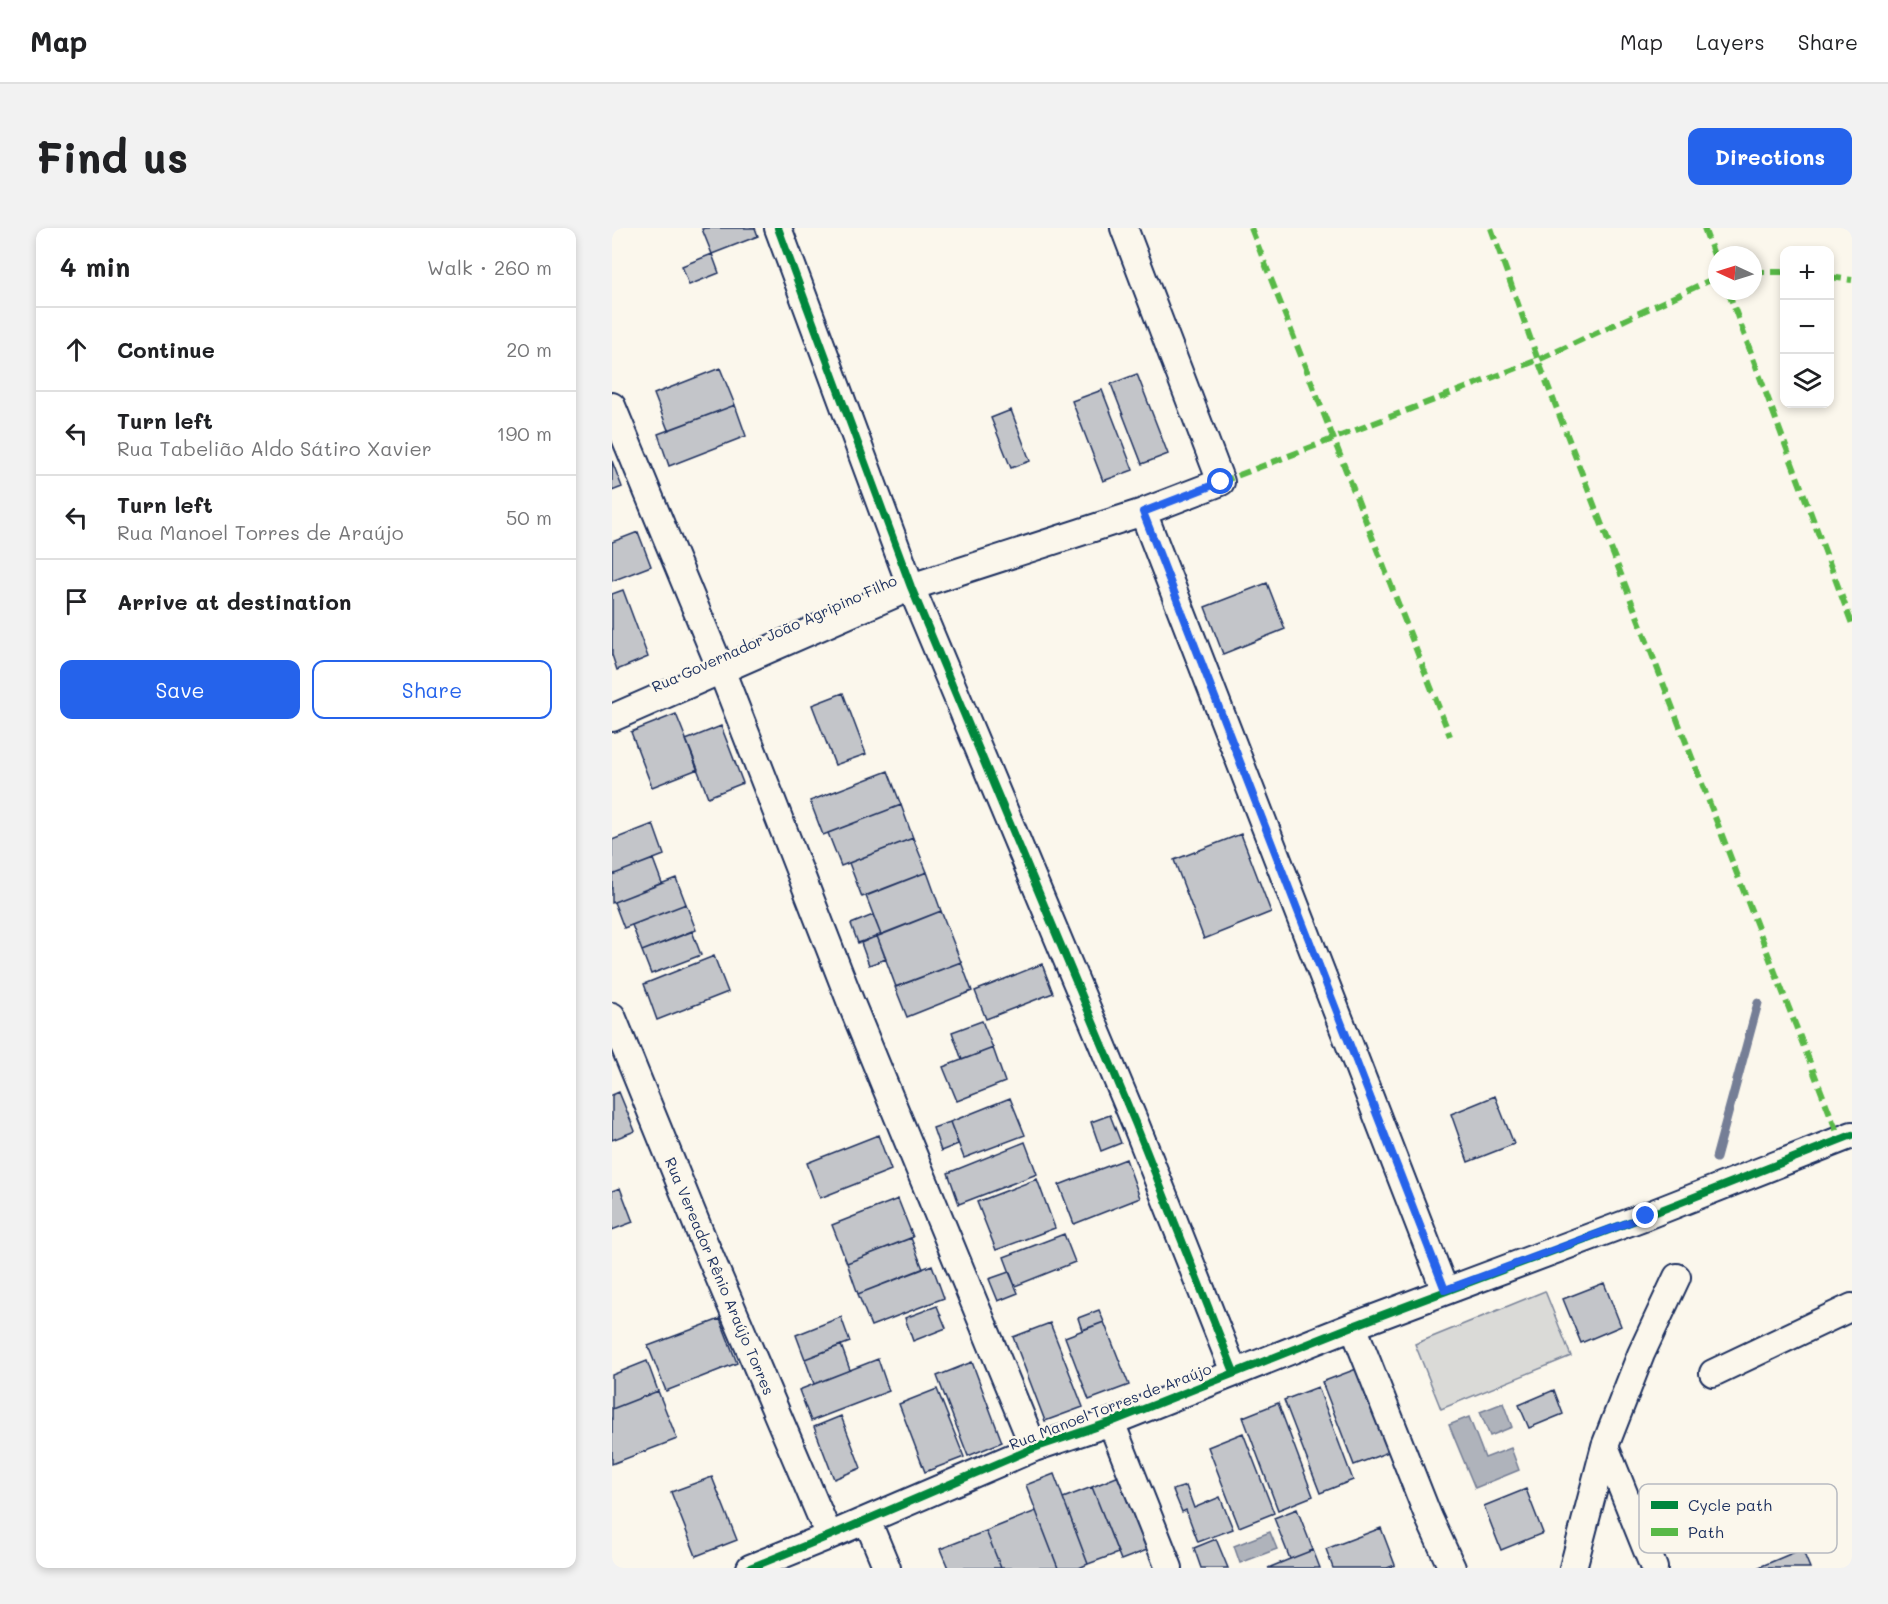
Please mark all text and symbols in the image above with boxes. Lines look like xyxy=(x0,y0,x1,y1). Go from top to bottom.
text: Map xyxy=(30,23,87,59)
text: Map xyxy=(1620,28,1663,55)
text: Layers xyxy=(1696,28,1765,55)
text: Share xyxy=(1798,28,1858,55)
button: Directions xyxy=(1688,128,1852,185)
text: Find us xyxy=(36,129,188,184)
north arrow xyxy=(1708,246,1762,300)
map controls xyxy=(1780,246,1834,408)
button: + xyxy=(1780,246,1834,300)
text: 4 min xyxy=(60,250,130,284)
text: Walk · 260 m xyxy=(427,254,552,280)
button: − xyxy=(1780,300,1834,354)
icon: ahead xyxy=(60,333,93,366)
text: Continue xyxy=(117,335,215,364)
text: 20 m xyxy=(506,336,552,362)
button: layers xyxy=(1780,354,1834,408)
text: Turn left xyxy=(117,406,213,435)
icon: left xyxy=(60,417,93,450)
text: 190 m xyxy=(497,420,552,446)
text: Rua Tabelião Aldo Sátiro Xavier xyxy=(117,435,432,461)
route start xyxy=(1207,468,1233,494)
text: Turn left xyxy=(117,490,213,519)
icon: left xyxy=(60,501,93,534)
text: 50 m xyxy=(506,504,552,530)
text: Rua Manoel Torres de Araújo xyxy=(117,519,404,545)
street label: Rua Governador João Agripino Filho xyxy=(648,570,900,696)
icon: arrive xyxy=(60,585,93,618)
text: Arrive at destination xyxy=(117,587,352,616)
button: Save xyxy=(60,660,300,719)
button: Share xyxy=(312,660,552,719)
street label: Rua Vereador Rênio Araújo Torres xyxy=(661,1154,779,1398)
route end xyxy=(1632,1202,1658,1228)
street label: Rua Manoel Torres de Araújo xyxy=(1006,1358,1214,1454)
legend xyxy=(1639,1484,1837,1553)
text: Cycle path xyxy=(1688,1494,1772,1515)
text: Path xyxy=(1688,1521,1724,1542)

